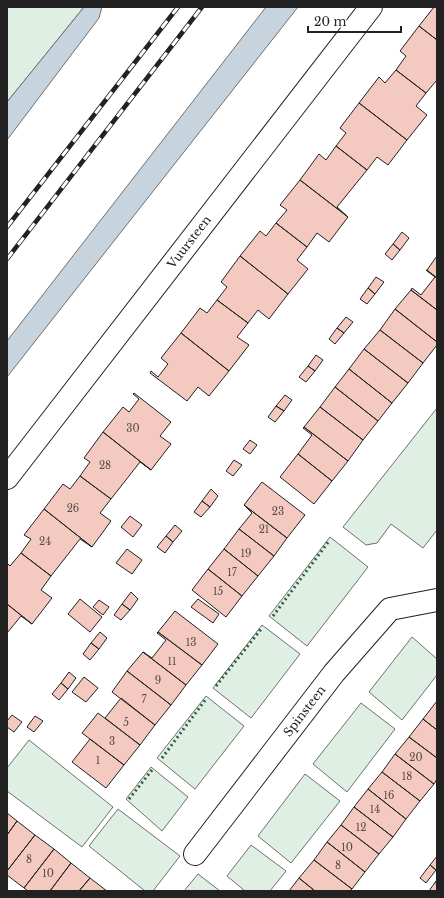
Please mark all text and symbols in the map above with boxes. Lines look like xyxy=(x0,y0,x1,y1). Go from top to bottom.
scale bar xyxy=(308,8,401,34)
text: 20 m xyxy=(314,14,346,29)
street label: Vuursteen xyxy=(163,212,214,272)
house number: 30 xyxy=(126,422,140,435)
house number: 28 xyxy=(99,459,111,472)
house number: 26 xyxy=(67,502,79,515)
house number: 23 xyxy=(272,505,284,518)
house number: 21 xyxy=(259,523,269,536)
house number: 24 xyxy=(39,535,51,548)
house number: 19 xyxy=(241,547,251,560)
house number: 17 xyxy=(227,566,238,579)
house number: 15 xyxy=(213,585,223,598)
house number: 13 xyxy=(186,636,196,649)
house number: 11 xyxy=(168,655,176,668)
house number: 9 xyxy=(155,674,161,687)
street label: Spinsteen xyxy=(280,682,329,739)
house number: 7 xyxy=(141,693,147,706)
house number: 5 xyxy=(123,716,129,729)
house number: 3 xyxy=(109,735,115,748)
house number: 20 xyxy=(409,751,423,764)
house number: 1 xyxy=(96,754,100,767)
house number: 18 xyxy=(402,770,412,783)
house number: 16 xyxy=(384,789,394,802)
house number: 14 xyxy=(370,803,380,816)
house number: 12 xyxy=(356,821,366,834)
house number: 10 xyxy=(341,841,353,854)
house number: 8 xyxy=(26,853,32,866)
house number: 8 xyxy=(335,859,341,872)
house number: 10 xyxy=(42,867,54,880)

